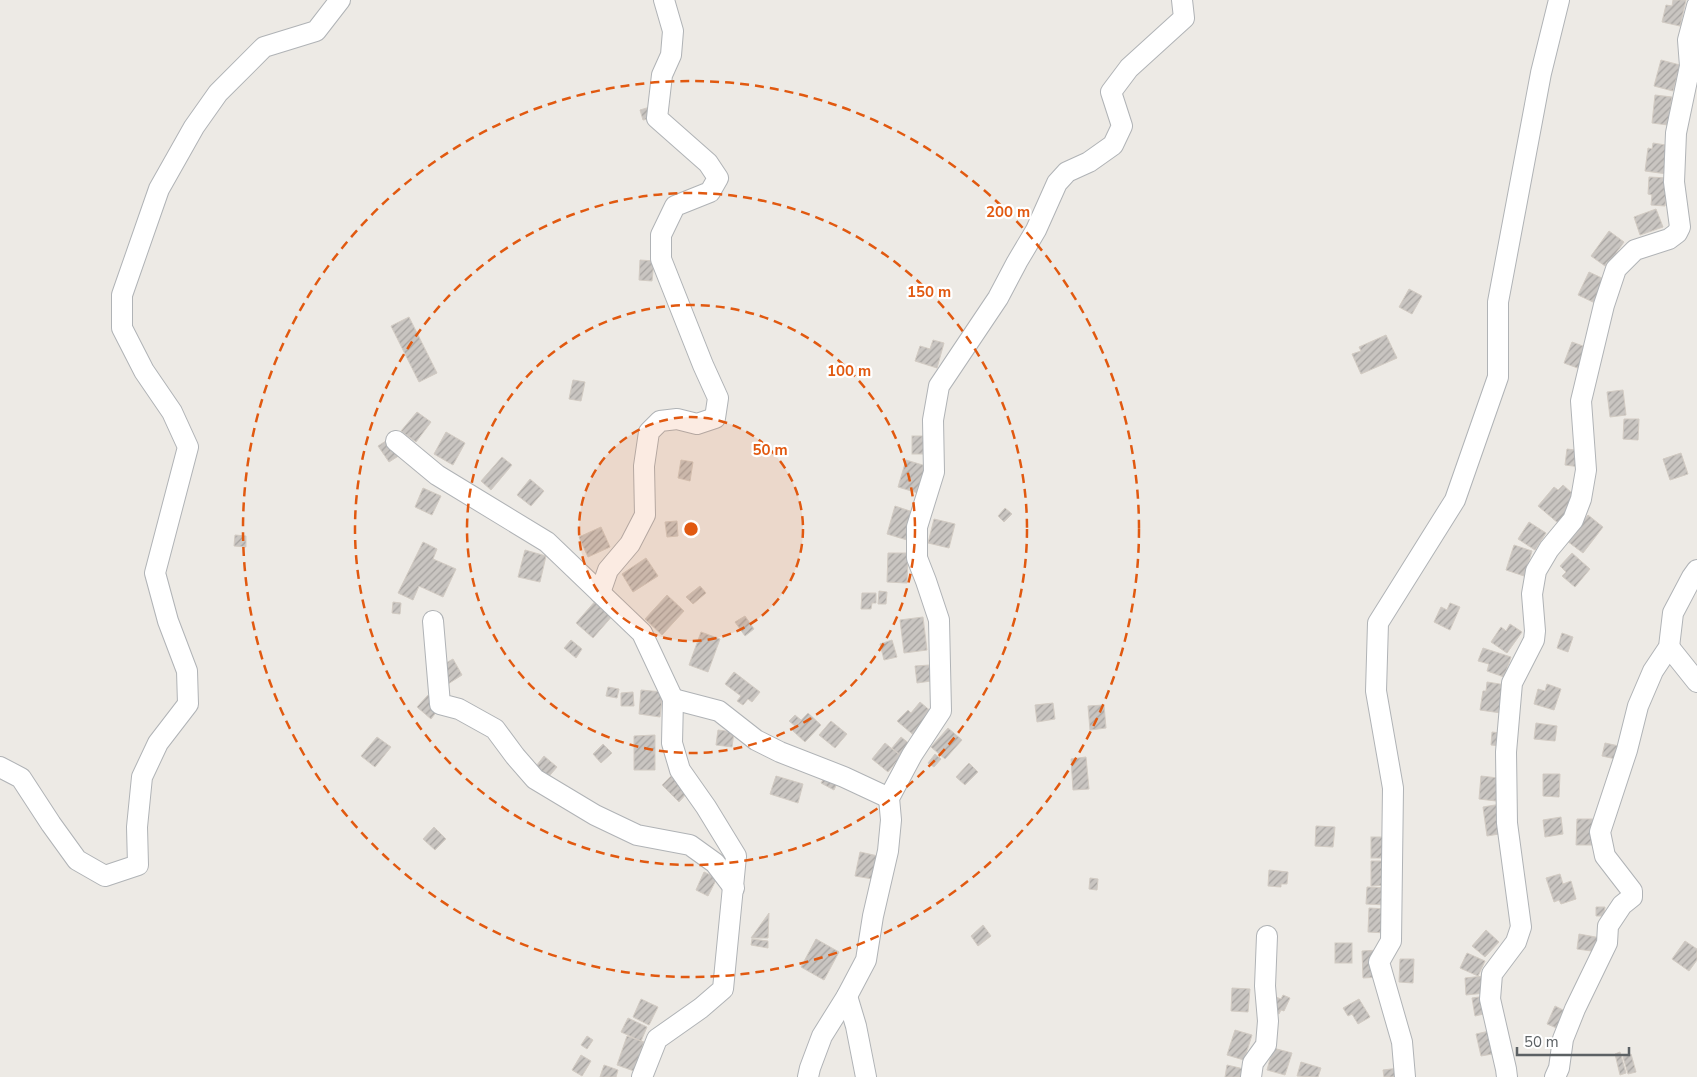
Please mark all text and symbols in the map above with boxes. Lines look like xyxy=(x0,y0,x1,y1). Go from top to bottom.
text: 200 m xyxy=(986,202,1030,222)
text: 150 m xyxy=(907,282,951,302)
text: 100 m xyxy=(827,361,871,381)
text: 50 m xyxy=(752,440,788,460)
centre of rings xyxy=(682,520,700,538)
scale bar xyxy=(1517,1024,1630,1056)
text: 50 m xyxy=(1524,1032,1559,1052)

